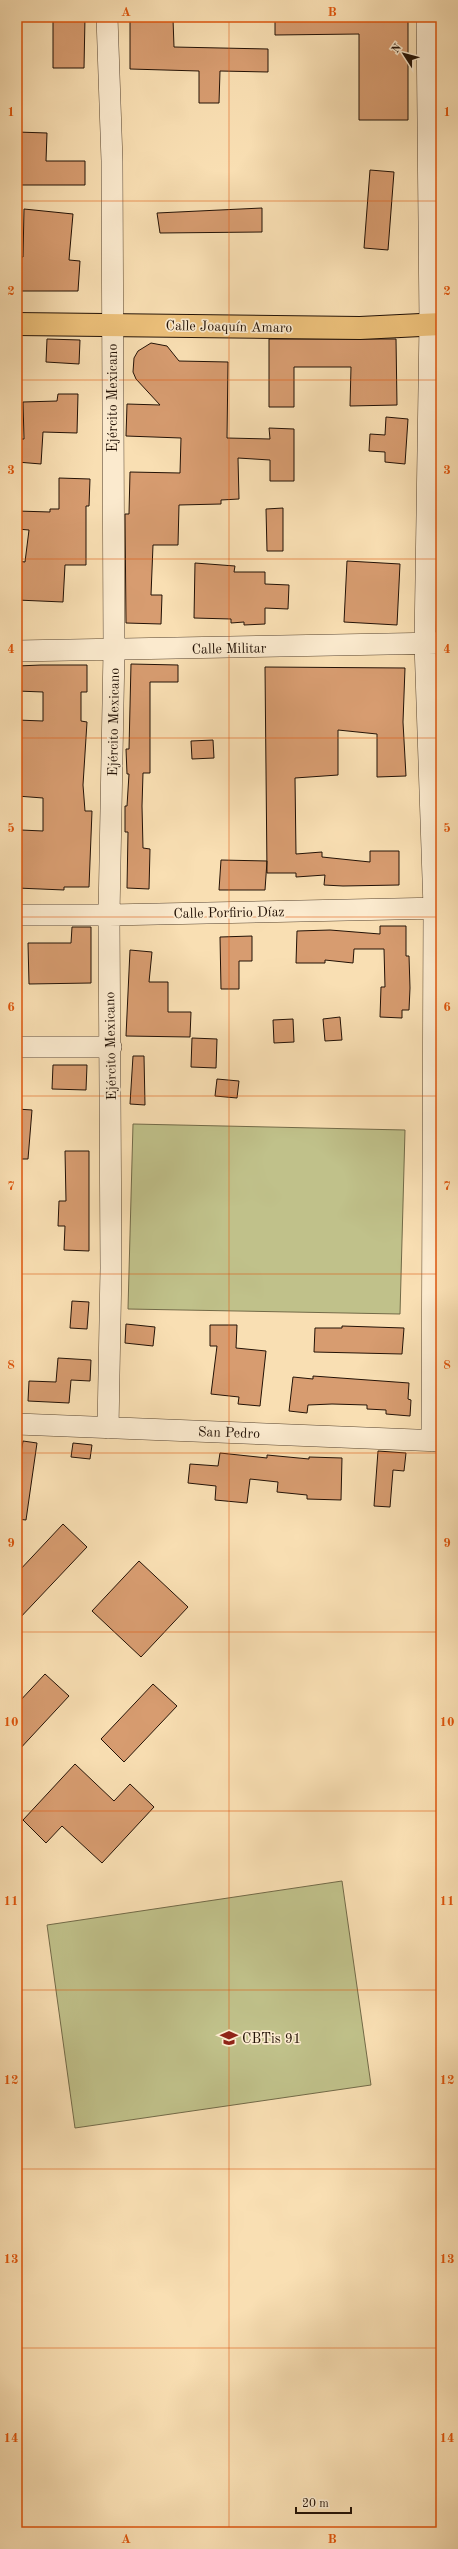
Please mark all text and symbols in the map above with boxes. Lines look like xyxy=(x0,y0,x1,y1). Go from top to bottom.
text: A xyxy=(121,6,131,19)
text: B xyxy=(327,6,337,19)
north arrow xyxy=(384,34,424,74)
text: N xyxy=(390,42,404,56)
text: 1 xyxy=(7,106,15,119)
text: 1 xyxy=(443,106,451,119)
text: 2 xyxy=(7,285,15,298)
text: 2 xyxy=(443,285,451,298)
street label: Calle Joaquín Amaro xyxy=(165,319,293,335)
street label: Ejército Mexicano xyxy=(106,344,120,452)
text: 3 xyxy=(7,464,15,477)
text: 3 xyxy=(443,464,451,477)
street label: Calle Militar xyxy=(191,641,267,657)
text: 4 xyxy=(7,643,15,656)
text: 4 xyxy=(443,643,451,656)
street label: Ejército Mexicano xyxy=(106,667,122,776)
text: 5 xyxy=(7,822,15,835)
text: 5 xyxy=(443,822,451,835)
street label: Calle Porfirio Díaz xyxy=(173,905,285,921)
street label: Ejército Mexicano xyxy=(103,991,119,1100)
text: 6 xyxy=(7,1001,15,1014)
text: 6 xyxy=(443,1001,451,1014)
text: 7 xyxy=(7,1180,15,1193)
text: 7 xyxy=(443,1180,451,1193)
text: 8 xyxy=(7,1359,15,1372)
text: 8 xyxy=(443,1359,451,1372)
street label: San Pedro xyxy=(198,1425,260,1441)
text: 9 xyxy=(7,1537,15,1550)
text: 9 xyxy=(443,1537,451,1550)
text: 10 xyxy=(3,1716,19,1729)
text: 10 xyxy=(439,1716,455,1729)
text: 11 xyxy=(3,1895,19,1908)
text: 11 xyxy=(439,1895,455,1908)
school or university icon: CBTis 91 xyxy=(219,2028,239,2048)
place label: CBTis 91 xyxy=(242,2032,301,2046)
text: 12 xyxy=(3,2074,19,2087)
text: 12 xyxy=(439,2074,455,2087)
text: 13 xyxy=(3,2253,19,2266)
text: 13 xyxy=(439,2253,455,2266)
text: 14 xyxy=(3,2432,19,2445)
text: 14 xyxy=(439,2432,455,2445)
scale bar xyxy=(296,2489,351,2515)
text: 20 m xyxy=(302,2498,329,2510)
text: A xyxy=(121,2533,131,2546)
text: B xyxy=(327,2533,337,2546)

